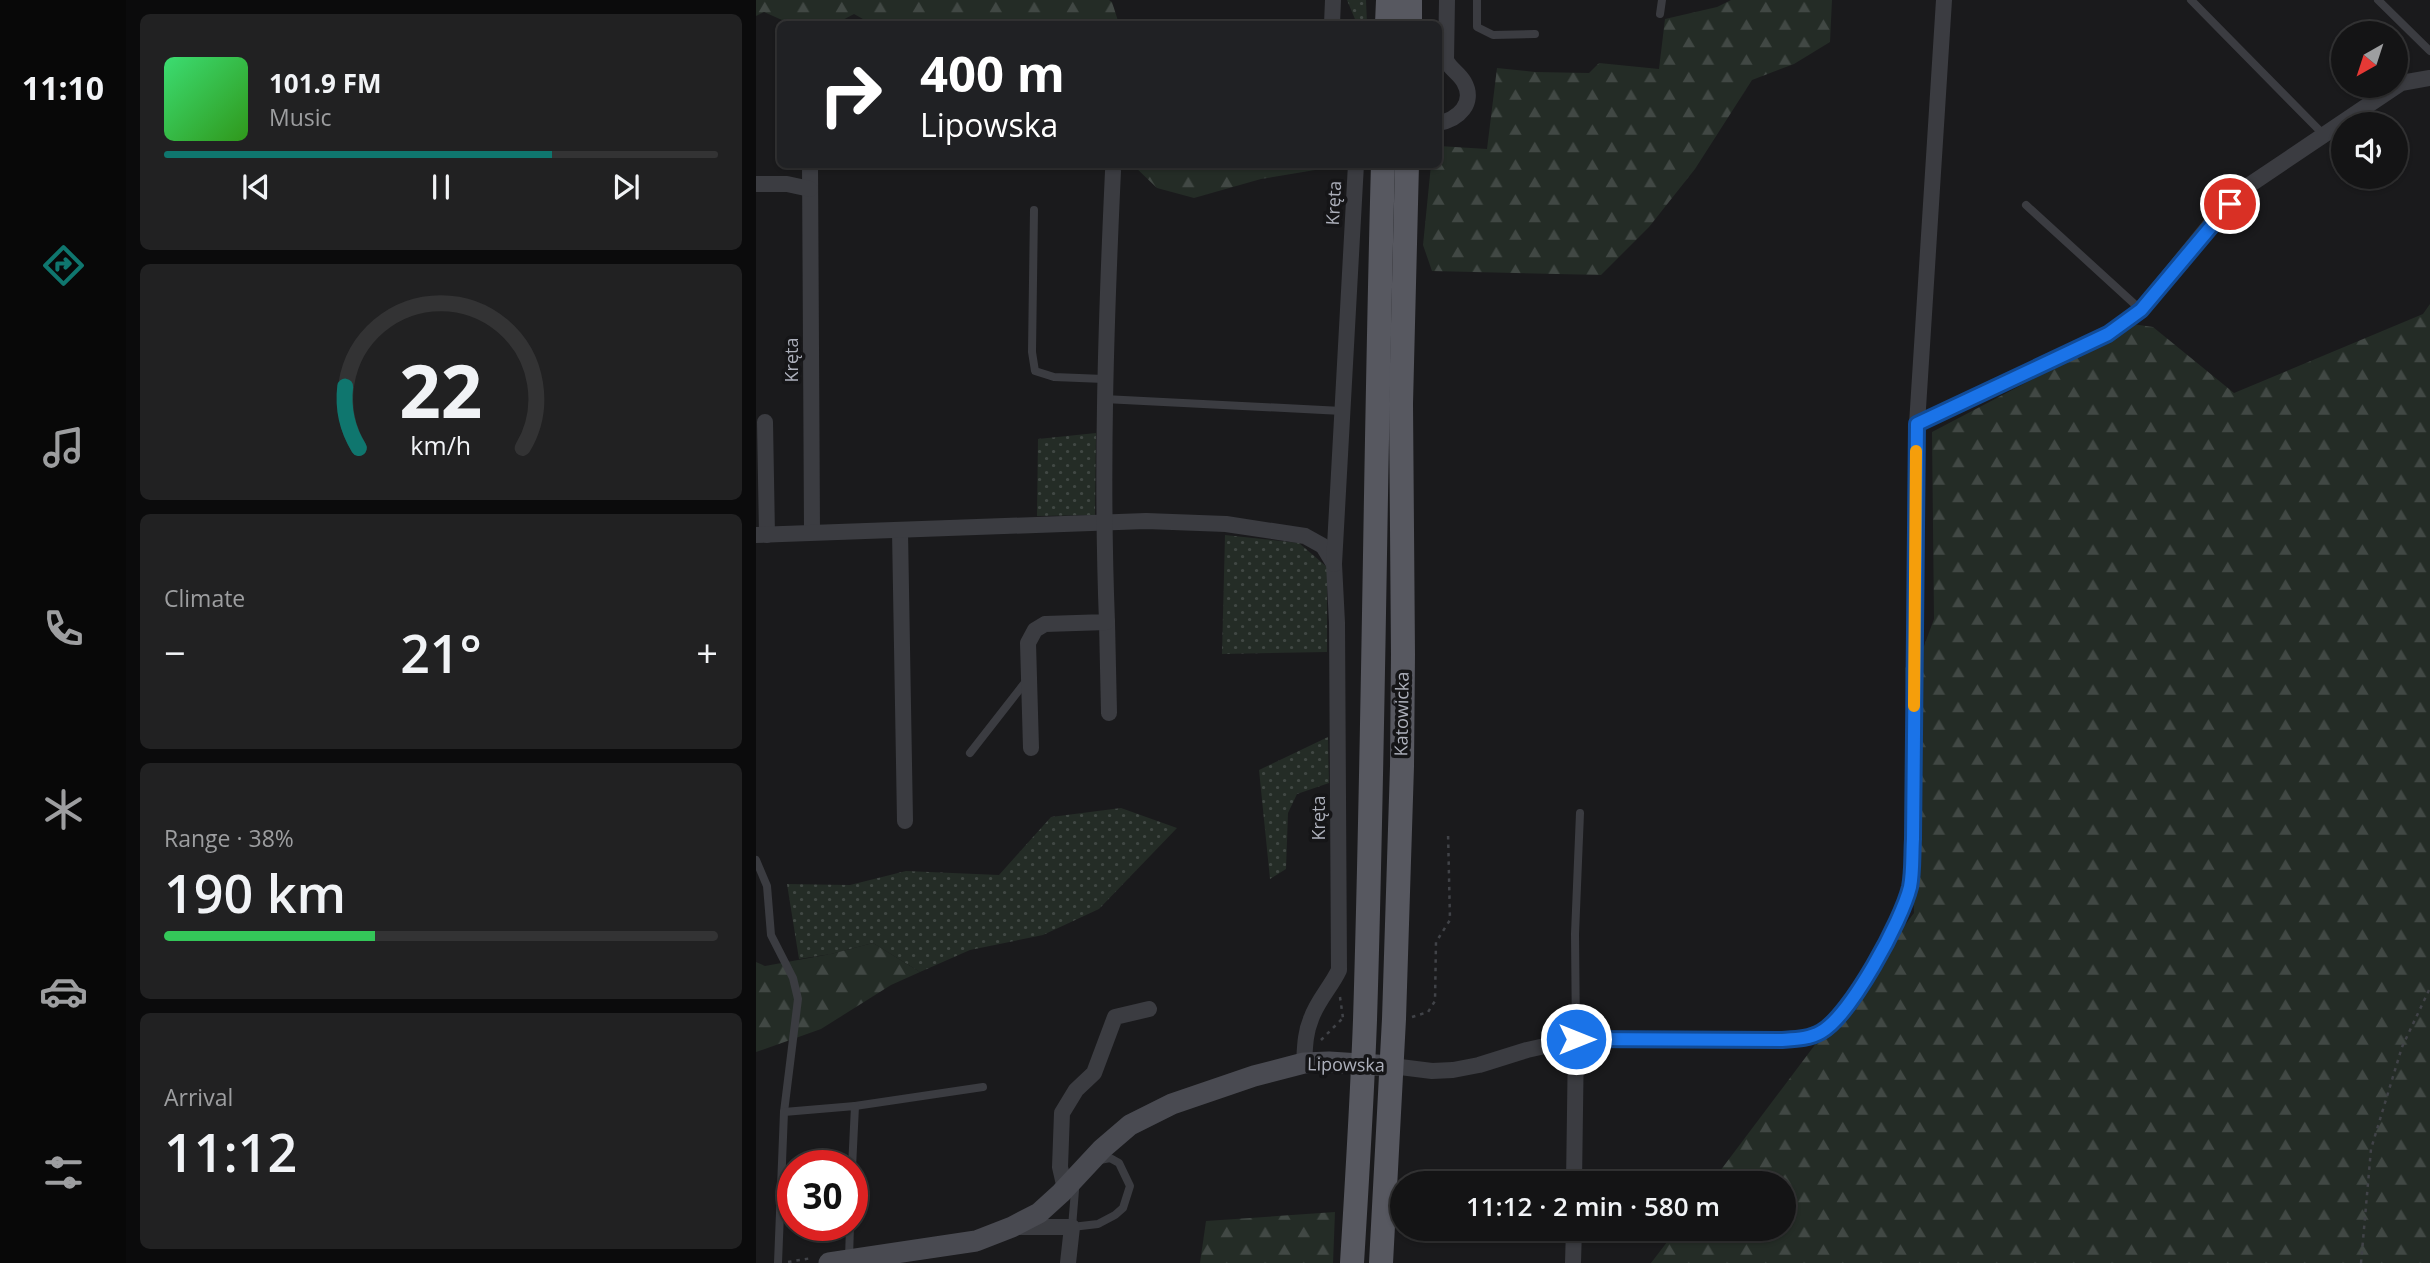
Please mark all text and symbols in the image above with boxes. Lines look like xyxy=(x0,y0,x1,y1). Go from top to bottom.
north arrow xyxy=(2331,21,2408,98)
map controls xyxy=(2331,21,2408,189)
text: 400 m xyxy=(920,40,1065,106)
icon: right xyxy=(805,49,896,140)
text: 101.9 FM xyxy=(269,65,381,101)
text: 11:10 xyxy=(22,66,104,109)
text: Music xyxy=(269,101,332,133)
text: Lipowska xyxy=(920,103,1058,146)
button: sound xyxy=(2331,112,2408,189)
icon: previous xyxy=(237,168,275,206)
icon: pause xyxy=(422,168,460,206)
icon: next xyxy=(607,168,645,206)
pin xyxy=(2200,174,2260,234)
street label: Kręta xyxy=(1320,180,1346,226)
icon: arrive xyxy=(2211,185,2249,223)
icon: directions xyxy=(39,241,88,290)
street label: Kręta xyxy=(779,338,803,382)
text: 22 xyxy=(399,340,483,439)
icon: music xyxy=(39,423,88,472)
text: km/h xyxy=(411,427,471,461)
text: Climate xyxy=(164,582,245,614)
icon: phone xyxy=(39,604,88,653)
text: 21° xyxy=(400,617,482,688)
text: − xyxy=(164,626,186,678)
text: + xyxy=(696,626,718,678)
street label: Katowicka xyxy=(1388,671,1414,757)
icon: climate xyxy=(39,785,88,834)
street label: Kręta xyxy=(1306,796,1330,840)
text: Range · 38% xyxy=(164,822,294,854)
text: 190 km xyxy=(164,857,346,928)
icon: car xyxy=(39,967,88,1016)
position arrow xyxy=(1539,1002,1613,1076)
street label: Lipowska xyxy=(1307,1051,1385,1077)
text: Arrival xyxy=(164,1081,233,1113)
text: 11:12 xyxy=(164,1116,297,1187)
icon: filters xyxy=(39,1148,88,1197)
speed limit sign: 30 xyxy=(777,1150,868,1241)
text: 11:12 · 2 min · 580 m xyxy=(1466,1188,1720,1224)

